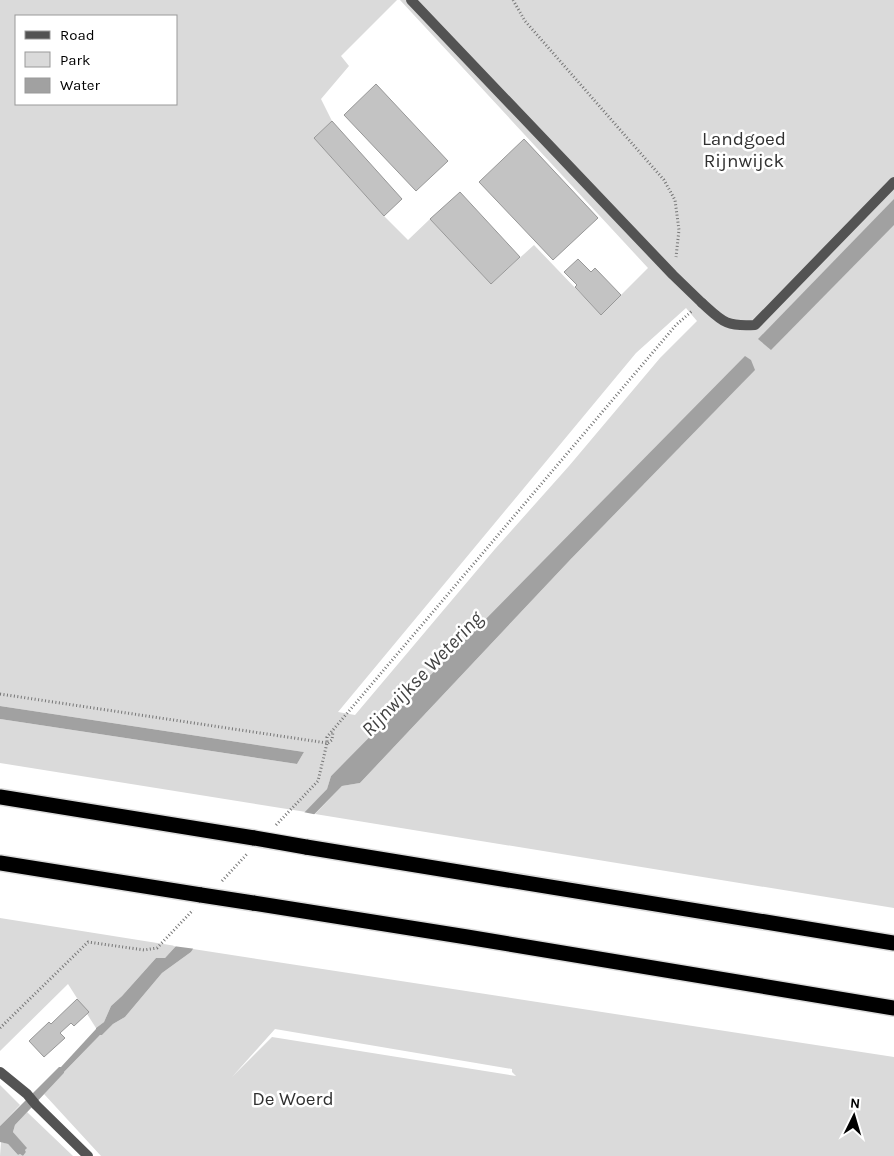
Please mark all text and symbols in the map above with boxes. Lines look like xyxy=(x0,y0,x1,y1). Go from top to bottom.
legend xyxy=(15,15,178,105)
text: Road xyxy=(60,26,95,44)
text: Park xyxy=(60,51,90,69)
text: Water xyxy=(60,76,101,94)
park label: Landgoed Rijnwijck xyxy=(702,128,786,172)
water label: Rijnwijkse Wetering xyxy=(357,606,488,741)
park label: De Woerd xyxy=(252,1088,334,1110)
north arrow xyxy=(829,1091,879,1141)
text: N xyxy=(849,1095,861,1112)

